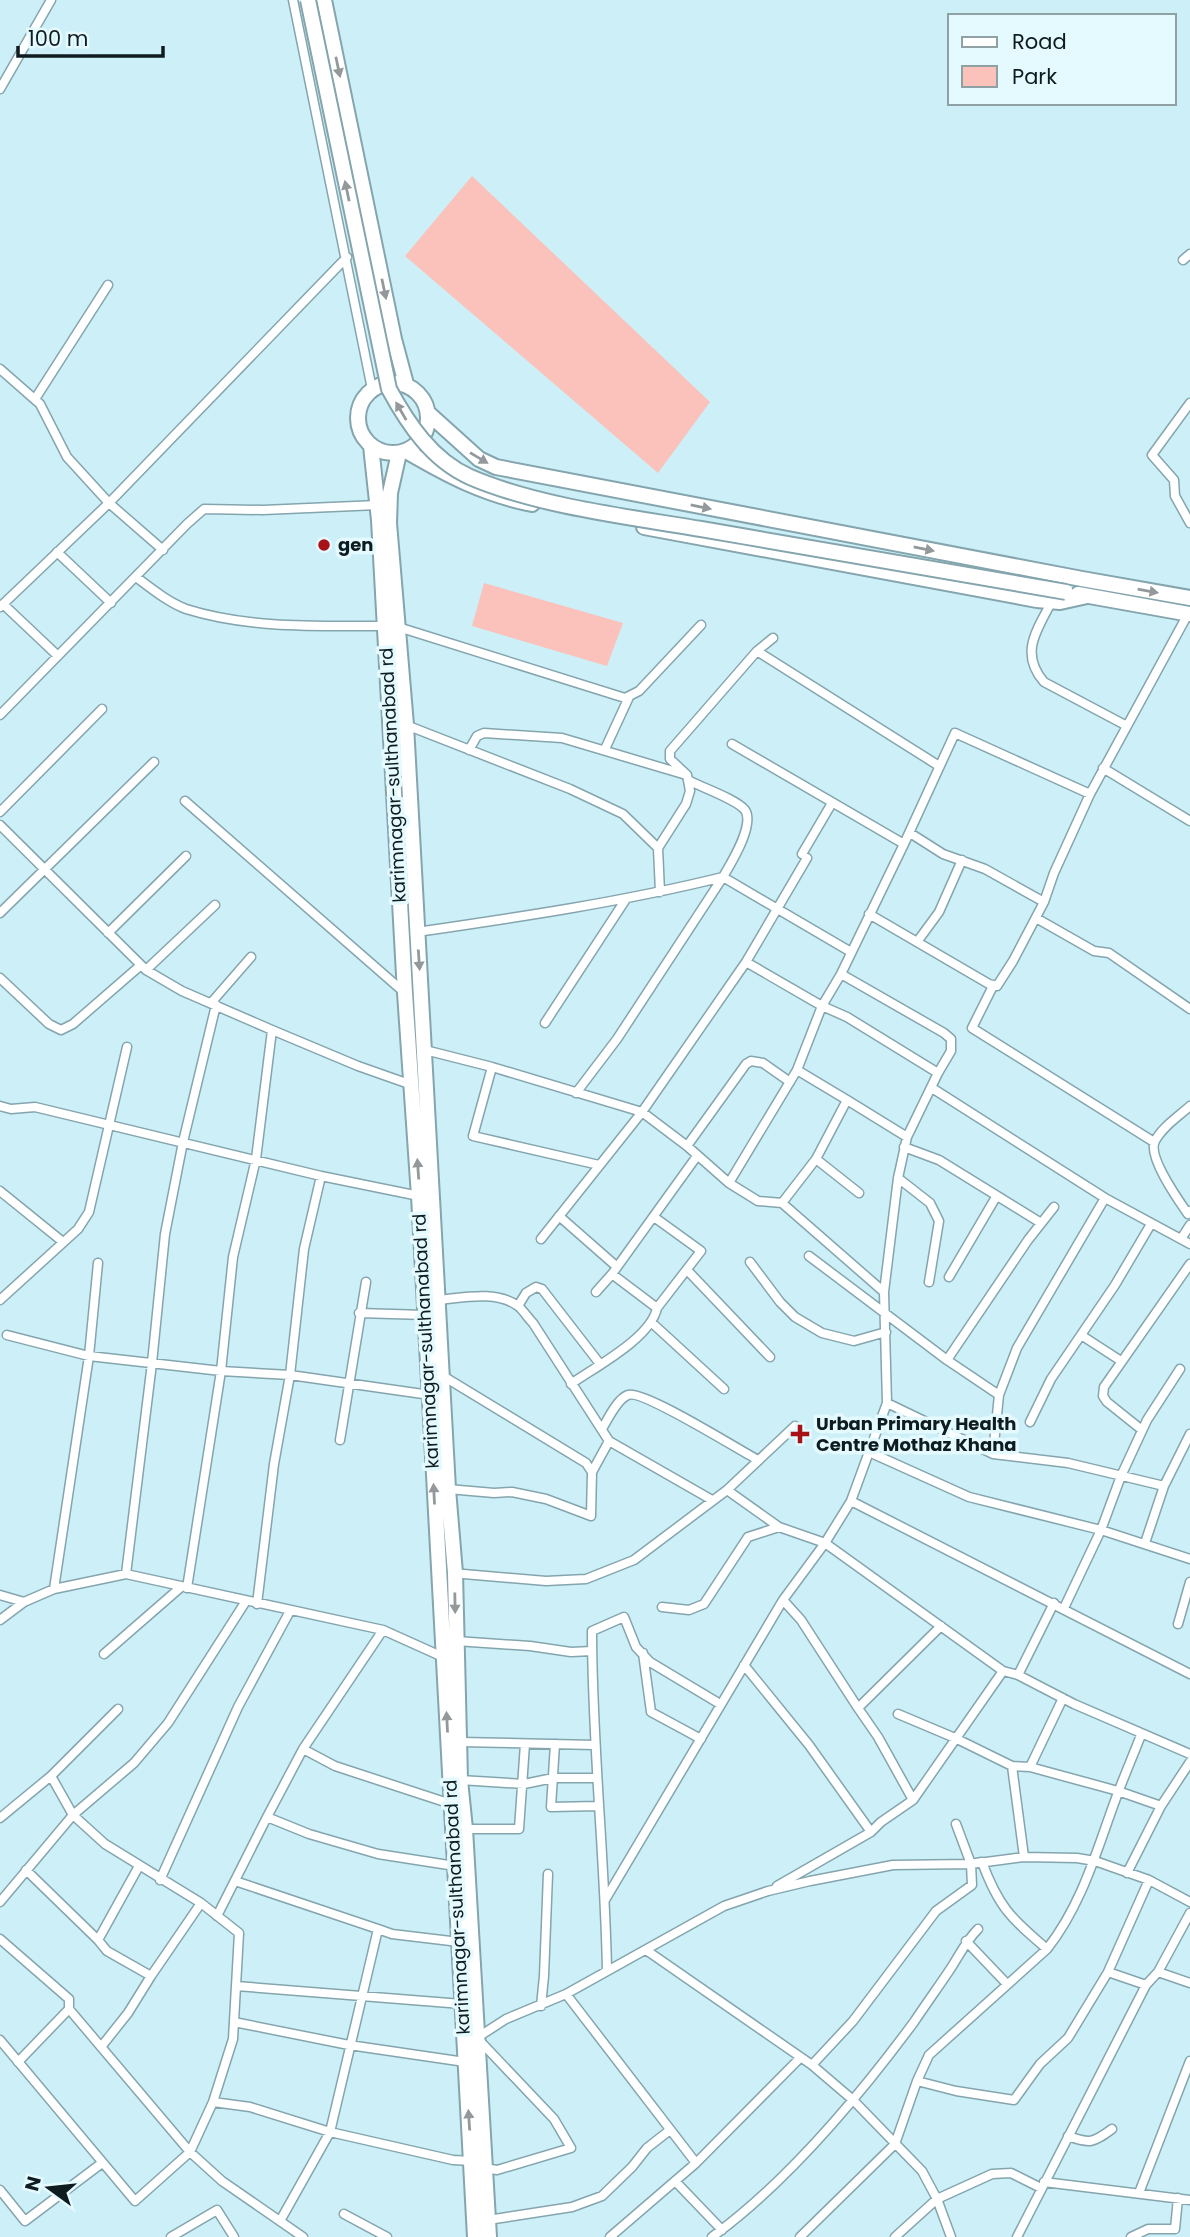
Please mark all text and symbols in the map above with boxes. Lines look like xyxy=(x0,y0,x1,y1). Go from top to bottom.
scale bar xyxy=(18,14,163,58)
legend xyxy=(948,14,1176,105)
text: 100 m xyxy=(28,24,88,53)
text: Road xyxy=(1012,27,1067,56)
one-way arrow xyxy=(332,56,343,78)
text: Park xyxy=(1012,62,1057,91)
one-way arrow xyxy=(341,180,352,202)
one-way arrow xyxy=(379,278,390,300)
one-way arrow xyxy=(395,401,407,420)
one-way arrow xyxy=(470,451,489,464)
one-way arrow xyxy=(690,501,712,512)
place label: gen xyxy=(338,532,373,557)
marker: gen xyxy=(316,537,332,553)
one-way arrow xyxy=(913,544,935,555)
one-way arrow xyxy=(1137,585,1159,596)
street label: karimnagar-sulthanabad rd xyxy=(373,647,412,903)
one-way arrow xyxy=(414,949,425,971)
one-way arrow xyxy=(412,1158,423,1180)
street label: karimnagar-sulthanabad rd xyxy=(406,1213,445,1469)
place label: Urban Primary Health Centre Mothaz Khana xyxy=(816,1411,1017,1457)
marker: Urban Primary Health Centre Mothaz Khana xyxy=(790,1424,810,1444)
one-way arrow xyxy=(428,1483,439,1505)
one-way arrow xyxy=(450,1592,461,1614)
one-way arrow xyxy=(441,1710,452,1732)
street label: karimnagar-sulthanabad rd xyxy=(437,1779,476,2035)
one-way arrow xyxy=(463,2109,474,2131)
north arrow xyxy=(14,2153,84,2223)
text: N xyxy=(18,2173,48,2194)

